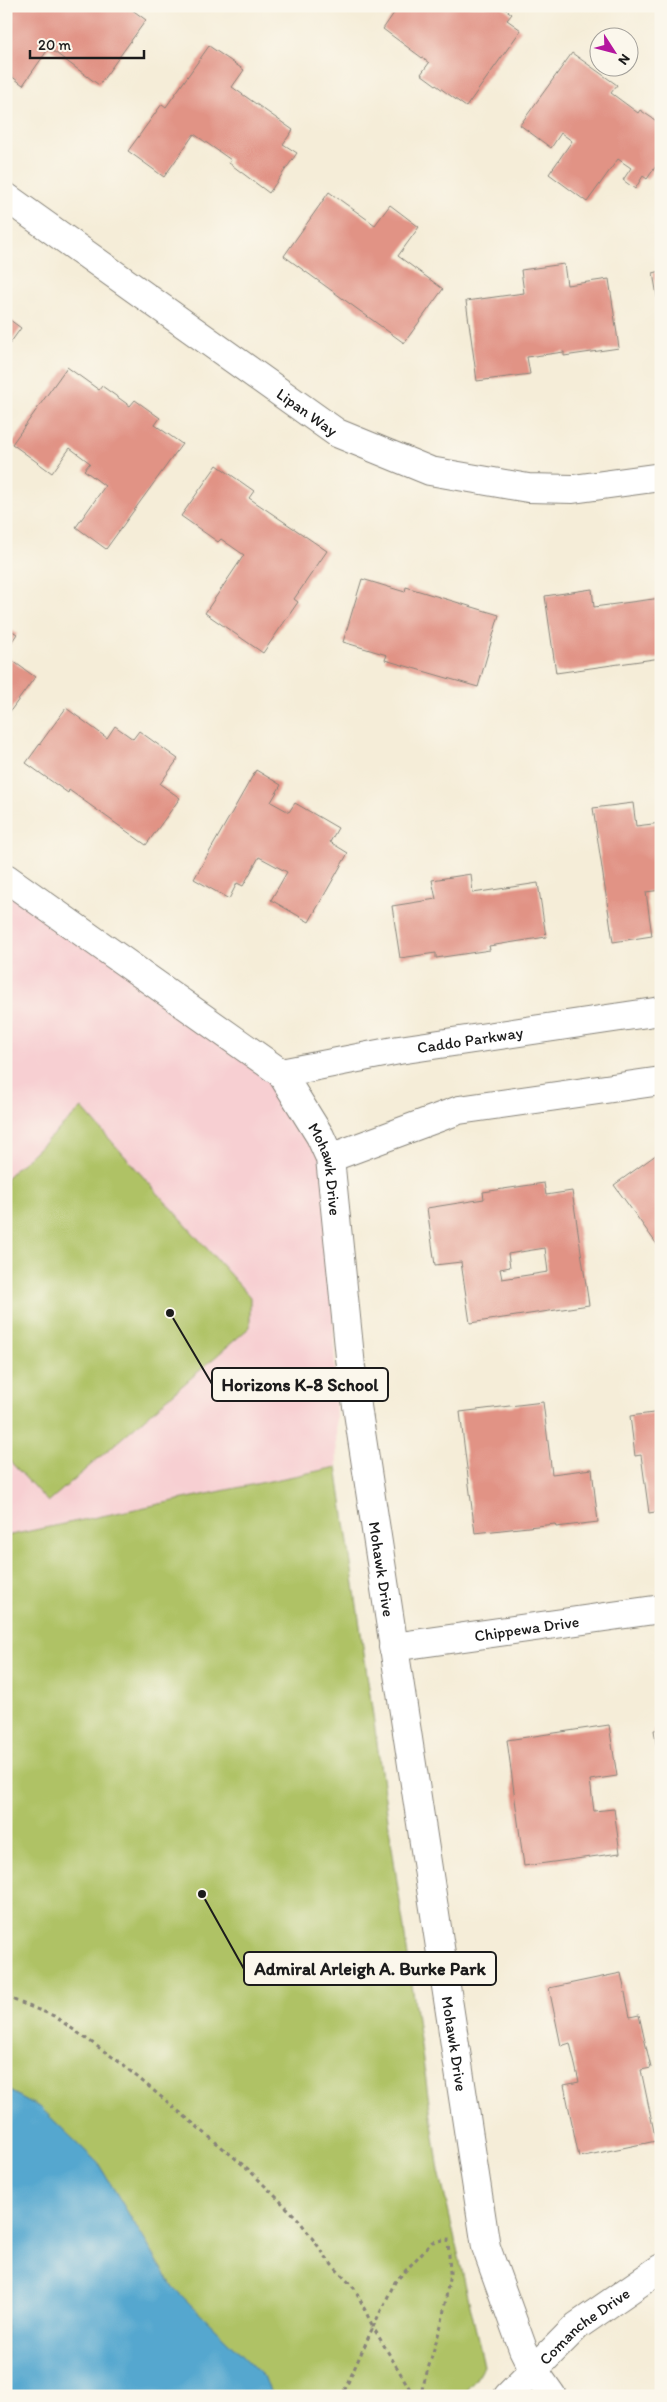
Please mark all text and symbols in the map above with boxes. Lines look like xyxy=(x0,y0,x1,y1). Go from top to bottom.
scale bar xyxy=(30,28,144,60)
north arrow xyxy=(590,28,640,78)
text: 20 m xyxy=(38,36,72,54)
text: N xyxy=(614,51,634,68)
street label: Lipan Way xyxy=(273,384,341,441)
street label: Caddo Parkway xyxy=(416,1023,525,1057)
street label: Mohawk Drive xyxy=(304,1119,345,1216)
callout: Horizons K-8 School xyxy=(212,1368,388,1401)
text: Horizons K-8 School xyxy=(222,1374,379,1396)
street label: Mohawk Drive xyxy=(365,1520,398,1618)
street label: Chippewa Drive xyxy=(473,1612,580,1645)
callout: Admiral Arleigh A. Burke Park xyxy=(244,1952,496,1985)
text: Admiral Arleigh A. Burke Park xyxy=(253,1958,486,1980)
street label: Mohawk Drive xyxy=(438,1995,471,2093)
street label: Comanche Drive xyxy=(535,2284,633,2369)

